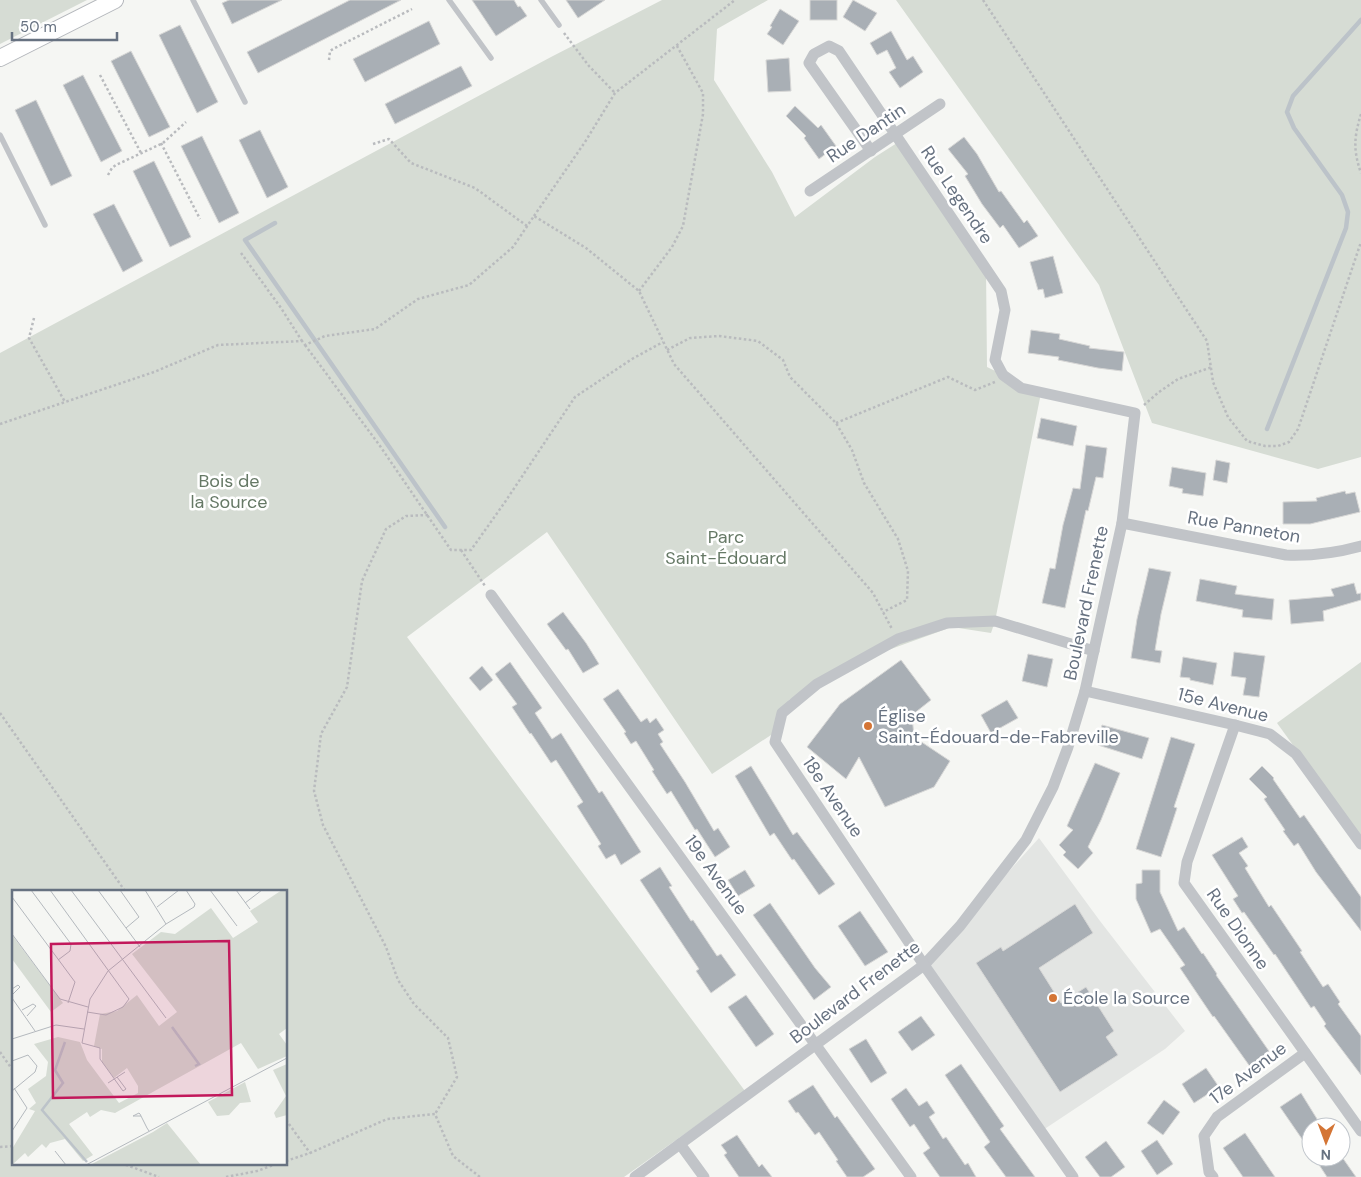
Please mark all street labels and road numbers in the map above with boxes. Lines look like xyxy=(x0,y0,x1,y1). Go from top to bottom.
street label: Rue Dantin xyxy=(822,98,910,168)
street label: Rue Legendre xyxy=(915,141,999,249)
street label: Rue Panneton xyxy=(1186,505,1302,549)
street label: Boulevard Frenette xyxy=(1058,523,1114,683)
street label: 15e Avenue xyxy=(1175,682,1271,728)
street label: 18e Avenue xyxy=(797,752,869,842)
street label: 19e Avenue xyxy=(679,830,753,920)
street label: Rue Dionne xyxy=(1201,883,1275,975)
street label: Boulevard Frenette xyxy=(785,935,925,1049)
street label: 17e Avenue xyxy=(1205,1036,1291,1110)

